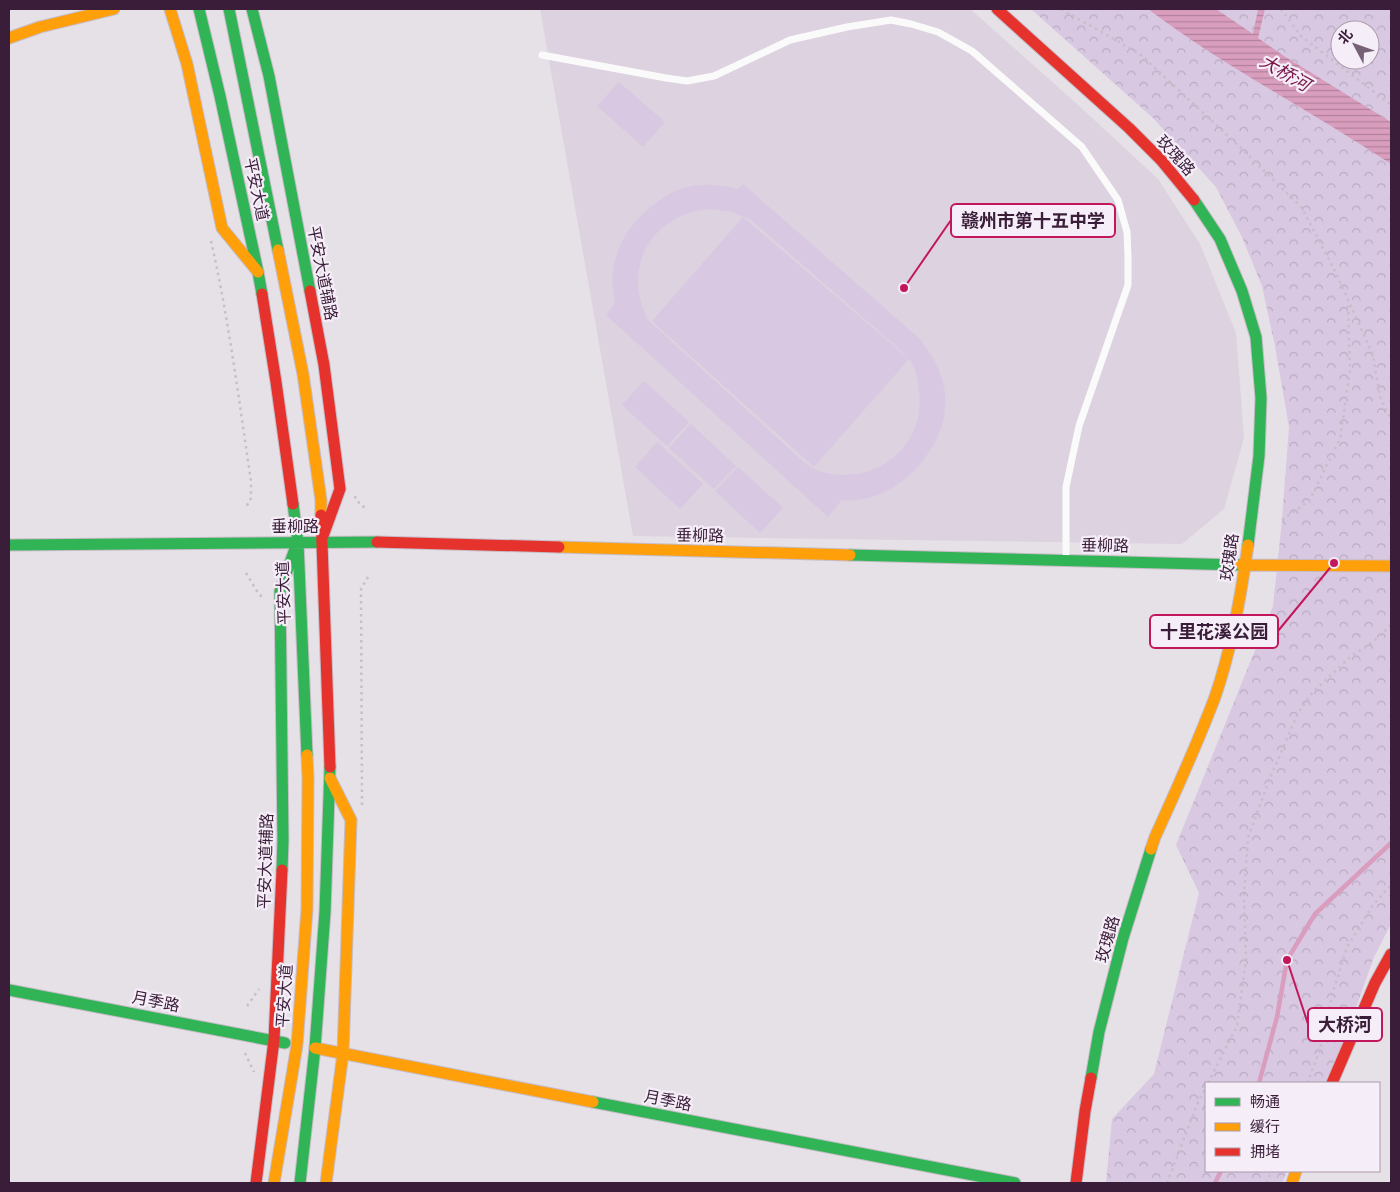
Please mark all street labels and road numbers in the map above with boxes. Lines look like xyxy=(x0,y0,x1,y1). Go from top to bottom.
street label: 玫瑰路 xyxy=(1153,130,1199,180)
street label: 平安大道 xyxy=(241,156,273,222)
street label: 平安大道辅路 xyxy=(304,224,342,322)
street label: 垂柳路 xyxy=(271,516,319,536)
street label: 垂柳路 xyxy=(676,525,724,545)
street label: 玫瑰路 xyxy=(1216,532,1242,582)
street label: 垂柳路 xyxy=(1081,535,1129,555)
street label: 平安大道 xyxy=(272,561,294,625)
street label: 平安大道辅路 xyxy=(253,813,277,909)
street label: 玫瑰路 xyxy=(1091,913,1123,965)
street label: 平安大道 xyxy=(272,963,296,1029)
street label: 月季路 xyxy=(131,987,181,1015)
street label: 月季路 xyxy=(643,1086,693,1114)

